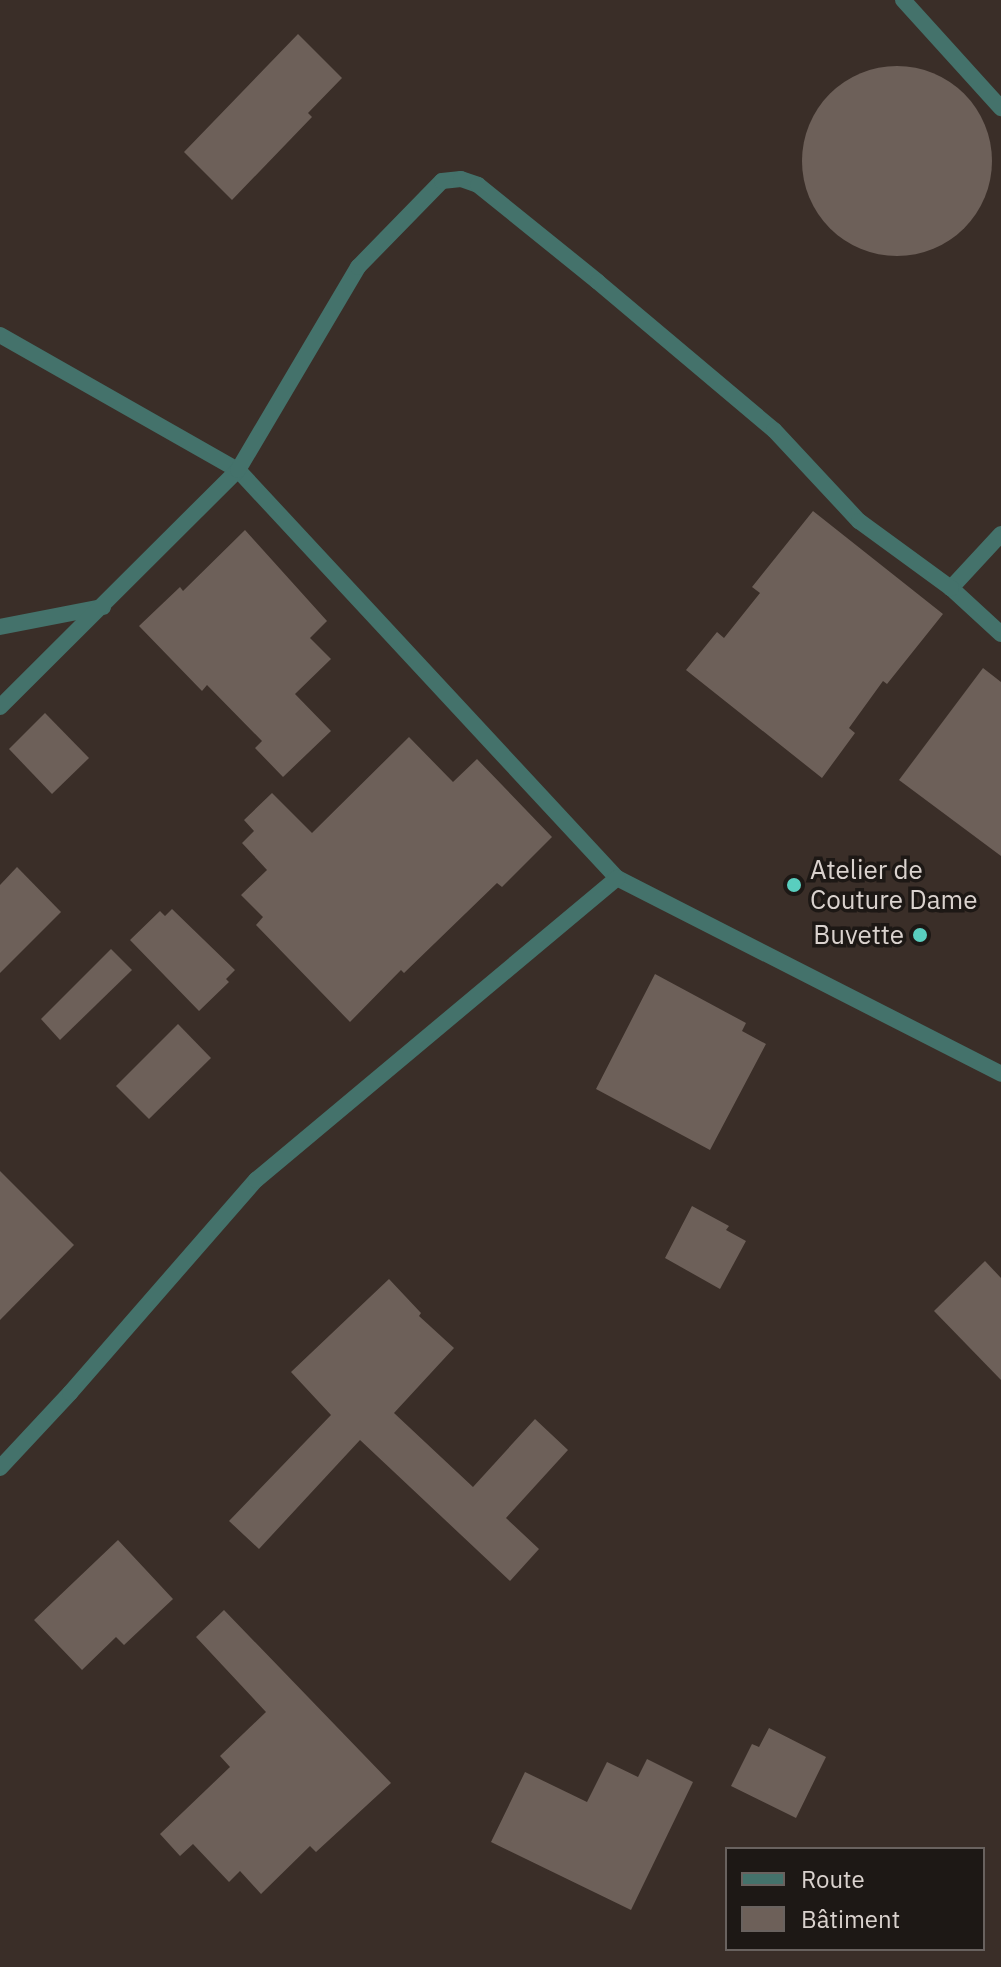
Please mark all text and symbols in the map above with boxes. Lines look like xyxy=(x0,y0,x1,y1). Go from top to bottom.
place label: Atelier de Couture Dame xyxy=(810,854,977,916)
marker: Atelier de Couture Dame xyxy=(785,876,803,894)
place label: Buvette xyxy=(813,919,904,951)
marker: Buvette xyxy=(911,926,929,944)
legend xyxy=(725,1847,985,1951)
text: Route xyxy=(801,1863,865,1895)
text: Bâtiment xyxy=(801,1903,900,1935)

